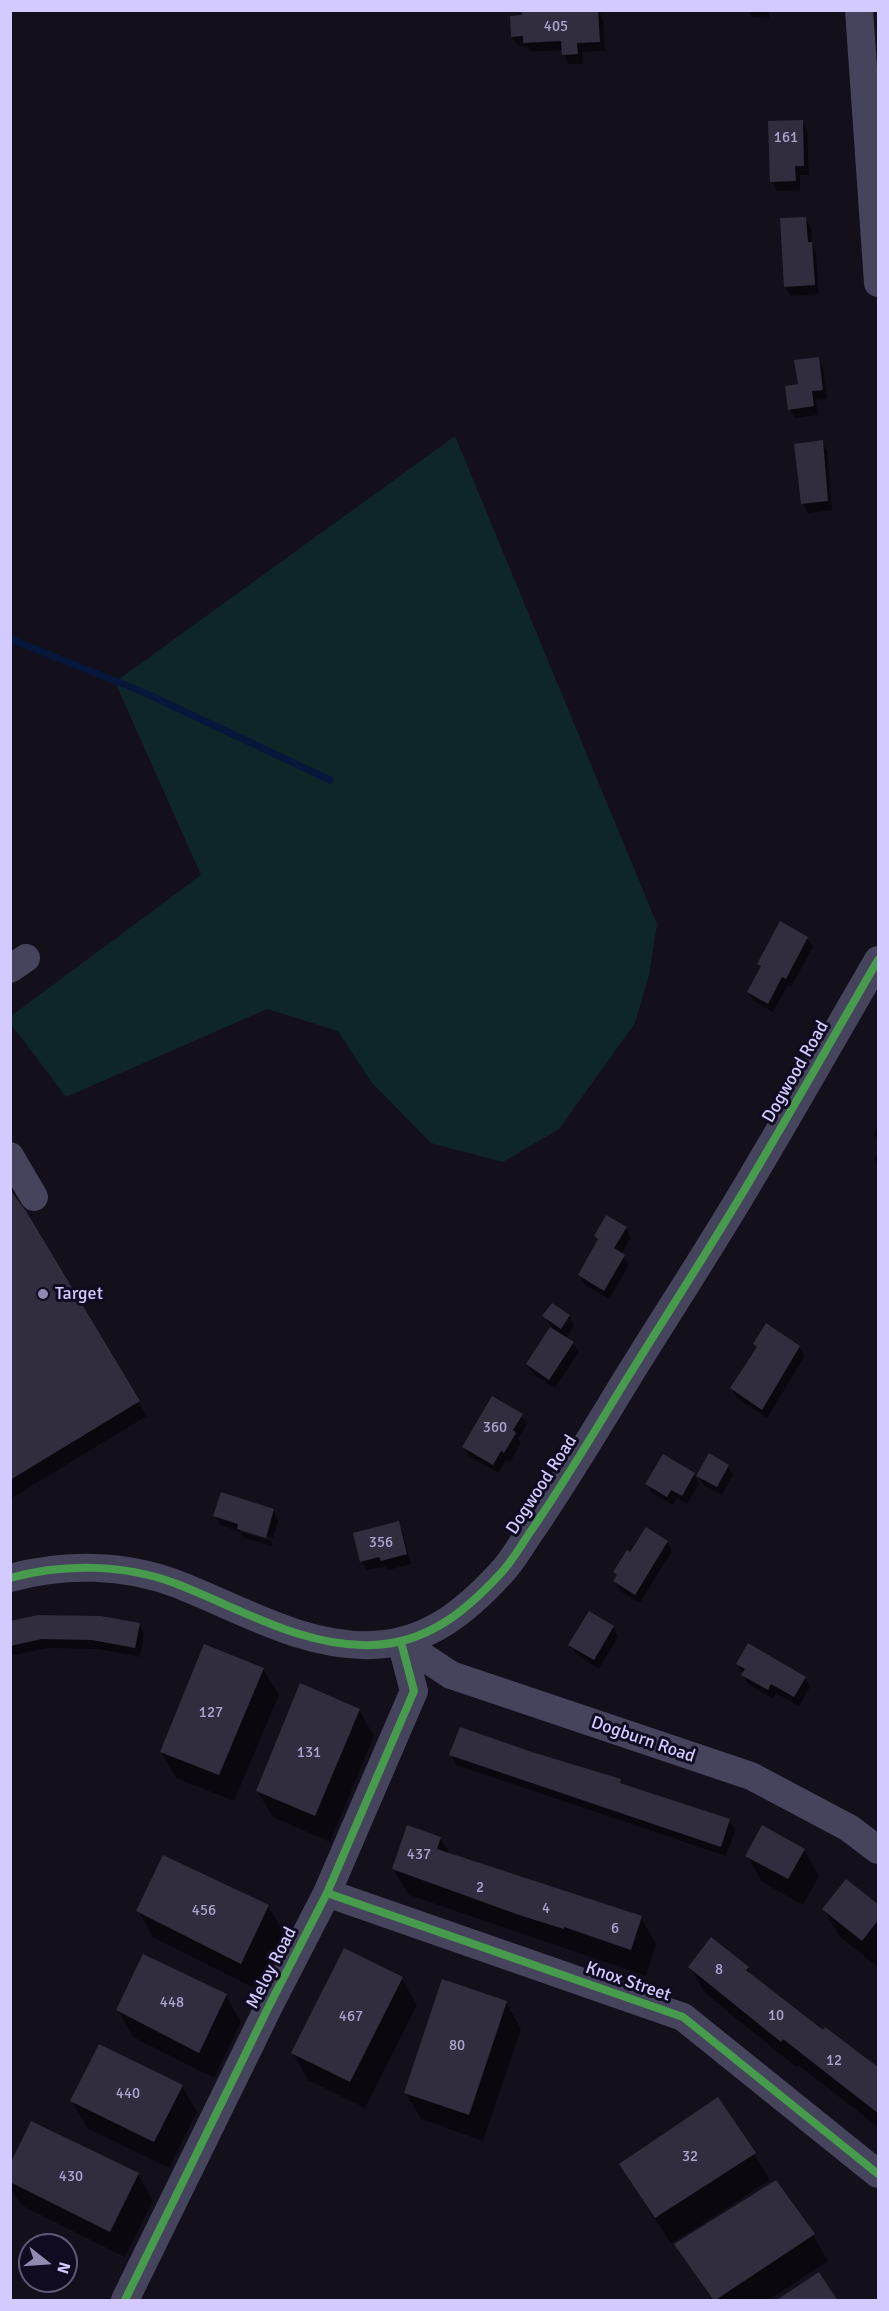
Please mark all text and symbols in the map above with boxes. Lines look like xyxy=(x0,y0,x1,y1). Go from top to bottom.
house number: 405 xyxy=(544,18,568,36)
house number: 161 xyxy=(774,129,798,147)
street label: Dogwood Road xyxy=(758,1017,834,1127)
place label: Target xyxy=(55,1283,103,1305)
marker: Target xyxy=(36,1287,50,1301)
house number: 360 xyxy=(483,1419,507,1437)
street label: Dogwood Road xyxy=(502,1431,582,1539)
house number: 356 xyxy=(369,1534,393,1552)
house number: 127 xyxy=(199,1704,223,1722)
street label: Dogburn Road xyxy=(588,1712,698,1768)
house number: 131 xyxy=(297,1744,321,1762)
house number: 437 xyxy=(407,1846,431,1864)
house number: 2 xyxy=(476,1879,484,1897)
house number: 4 xyxy=(542,1900,550,1918)
house number: 456 xyxy=(192,1902,216,1920)
house number: 6 xyxy=(611,1920,619,1938)
street label: Meloy Road xyxy=(242,1924,302,2012)
street label: Knox Street xyxy=(583,1957,673,2007)
house number: 8 xyxy=(715,1961,723,1979)
house number: 448 xyxy=(160,1994,184,2012)
house number: 10 xyxy=(768,2007,784,2025)
house number: 467 xyxy=(339,2008,363,2026)
house number: 80 xyxy=(449,2037,465,2055)
house number: 12 xyxy=(826,2052,842,2070)
house number: 440 xyxy=(116,2085,140,2103)
house number: 32 xyxy=(682,2148,698,2166)
house number: 430 xyxy=(59,2168,83,2186)
north arrow xyxy=(18,2233,78,2293)
text: N xyxy=(52,2259,74,2276)

